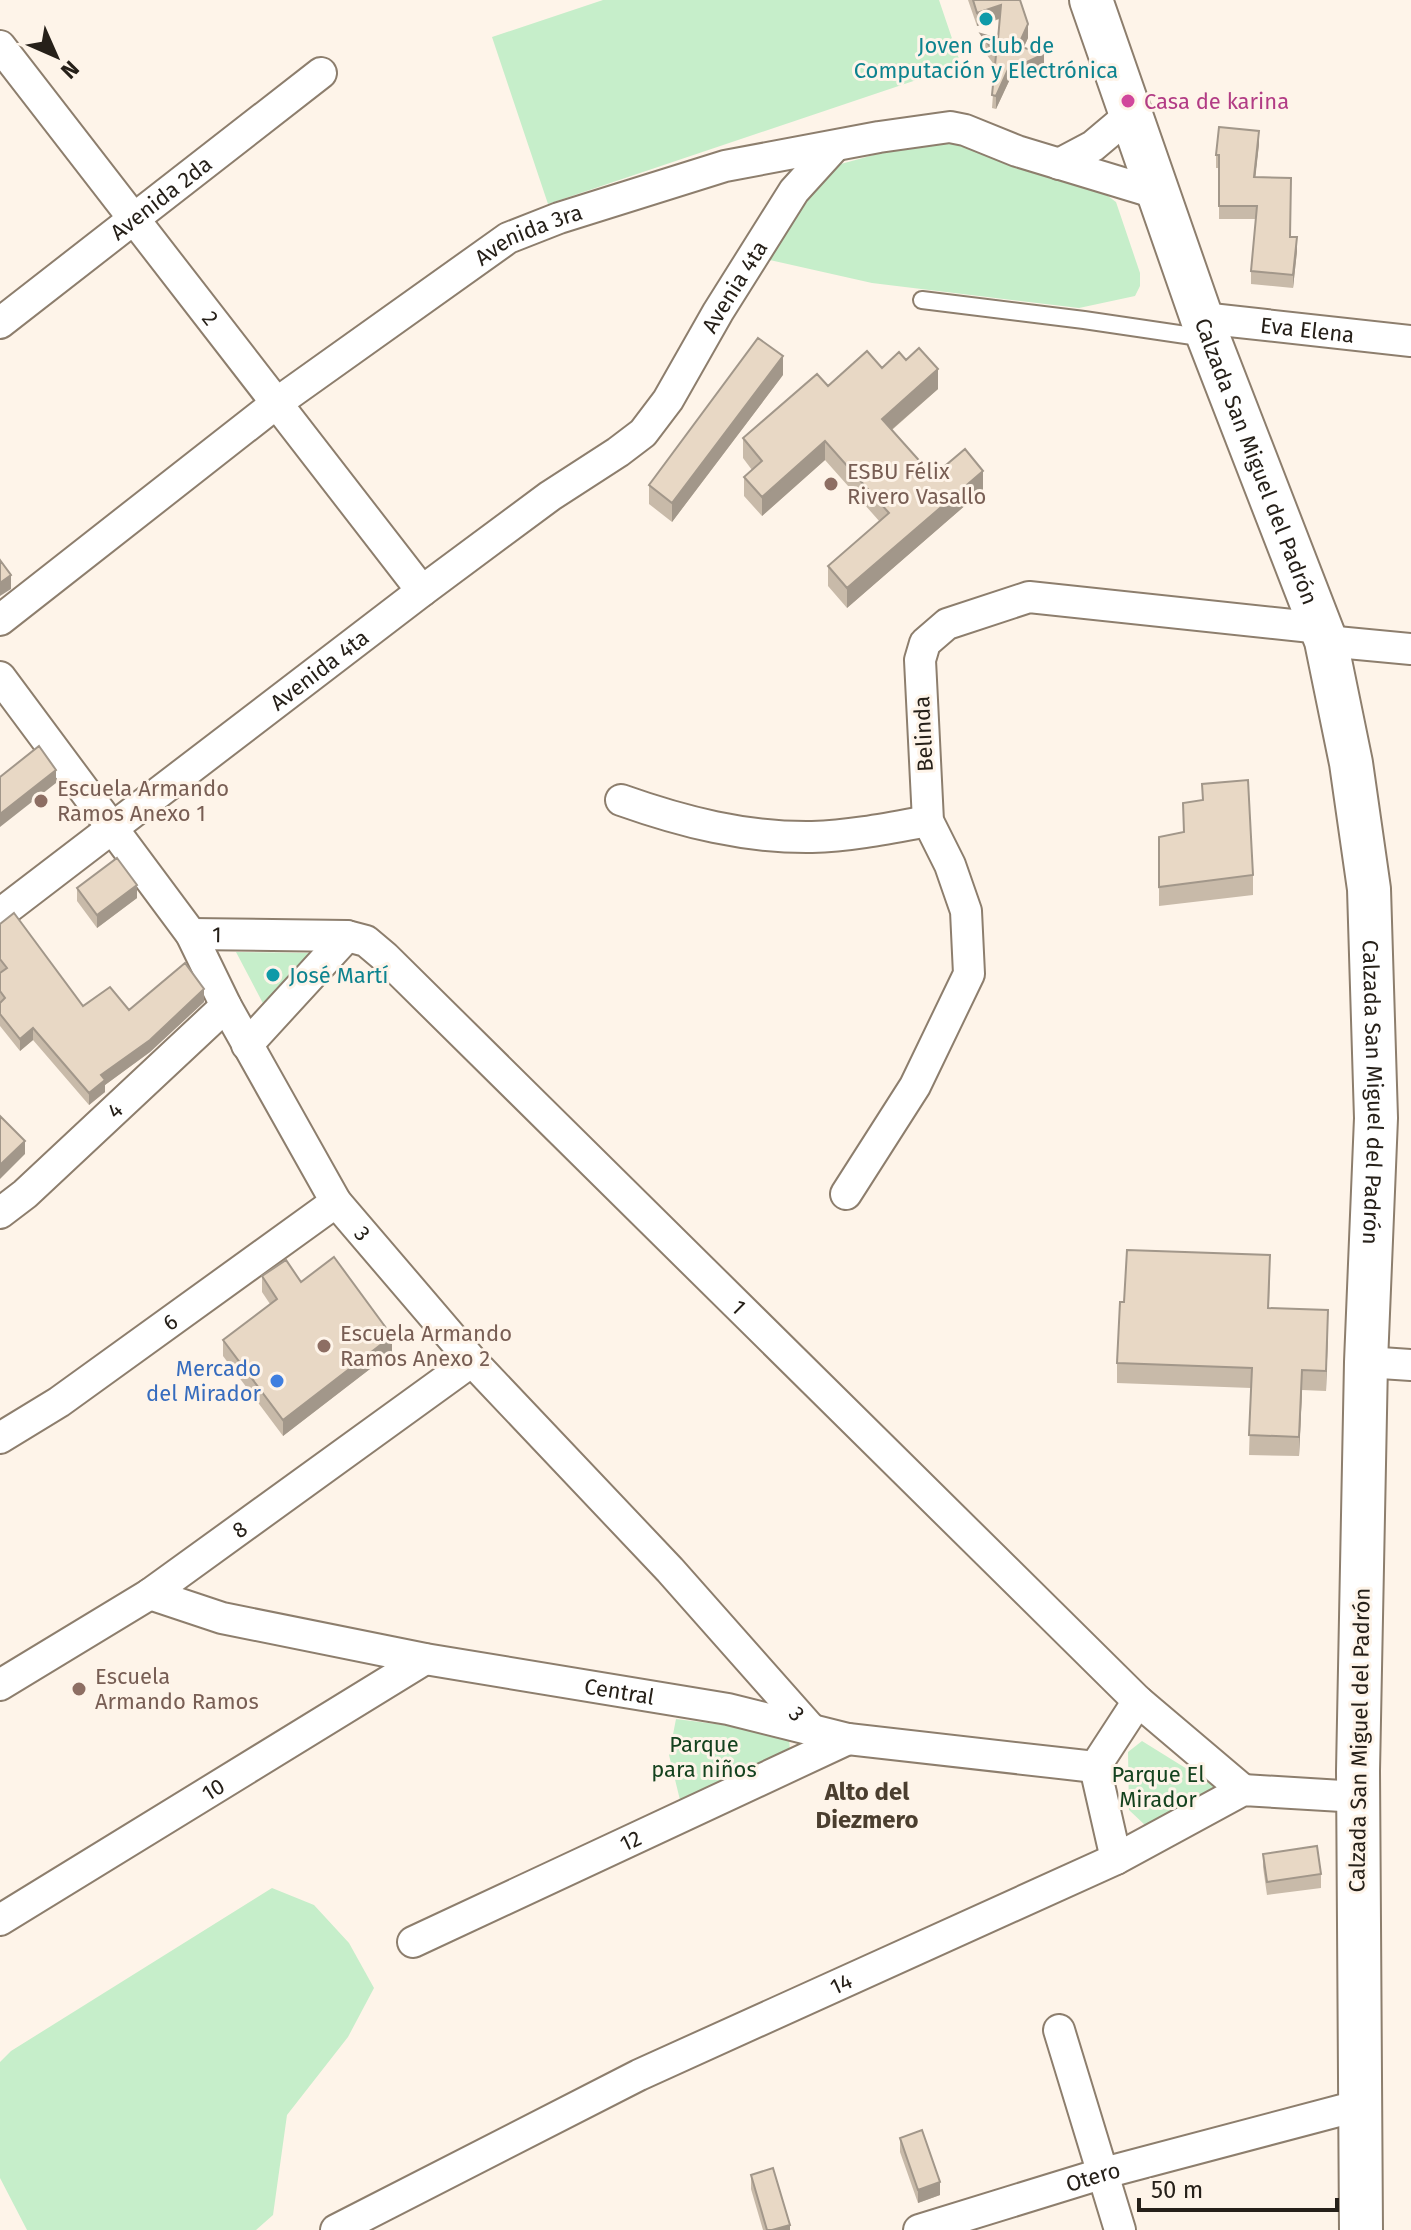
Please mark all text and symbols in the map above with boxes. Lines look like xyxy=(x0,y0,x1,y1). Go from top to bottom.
marker: Joven Club de Computación y Electrónica xyxy=(977,10,995,28)
north arrow xyxy=(16,16,96,96)
place label: Joven Club de Computación y Electrónica xyxy=(854,32,1118,84)
text: N xyxy=(55,55,84,84)
place label: Casa de karina xyxy=(1144,88,1289,115)
marker: Casa de karina xyxy=(1119,92,1137,110)
street label: Avenida 2da xyxy=(105,150,217,246)
street label: Avenida 3ra xyxy=(470,199,586,271)
street label: Avenia 4ta xyxy=(696,236,773,338)
street label: 2 xyxy=(196,306,224,331)
street label: Eva Elena xyxy=(1259,312,1356,349)
street label: Calzada San Miguel del Padrón xyxy=(1189,314,1324,608)
place label: ESBU Félix Rivero Vasallo xyxy=(847,458,986,510)
marker: ESBU Félix Rivero Vasallo xyxy=(822,475,840,493)
street label: Avenida 4ta xyxy=(265,624,374,716)
street label: Belinda xyxy=(908,695,939,773)
place label: Escuela Armando Ramos Anexo 1 xyxy=(57,775,229,827)
marker: Escuela Armando Ramos Anexo 1 xyxy=(32,792,50,810)
street label: 1 xyxy=(212,921,222,948)
street label: Calzada San Miguel del Padrón xyxy=(1357,939,1389,1245)
place label: José Martí xyxy=(289,962,388,989)
marker: José Martí xyxy=(264,966,282,984)
street label: 4 xyxy=(101,1097,129,1124)
street label: 3 xyxy=(348,1221,376,1246)
street label: 1 xyxy=(726,1294,751,1320)
street label: 6 xyxy=(158,1308,183,1337)
place label: Escuela Armando Ramos Anexo 2 xyxy=(340,1320,512,1372)
marker: Escuela Armando Ramos Anexo 2 xyxy=(315,1337,333,1355)
place label: Mercado del Mirador xyxy=(146,1355,261,1407)
marker: Mercado del Mirador xyxy=(268,1372,286,1390)
street label: 8 xyxy=(227,1515,253,1544)
street label: Calzada San Miguel del Padrón xyxy=(1343,1587,1376,1893)
place label: Escuela Armando Ramos xyxy=(95,1663,259,1715)
street label: Central xyxy=(582,1672,656,1711)
marker: Escuela Armando Ramos xyxy=(70,1680,88,1698)
street label: 3 xyxy=(783,1701,811,1727)
park label: Parque para niños xyxy=(651,1731,757,1783)
park label: Parque El Mirador xyxy=(1111,1761,1205,1813)
street label: 10 xyxy=(197,1772,230,1807)
district label: Alto del Diezmero xyxy=(816,1778,918,1834)
street label: 12 xyxy=(616,1824,646,1858)
street label: 14 xyxy=(826,1967,857,2001)
street label: Otero xyxy=(1063,2156,1123,2198)
scale bar xyxy=(1139,2162,1337,2212)
text: 50 m xyxy=(1151,2176,1203,2204)

